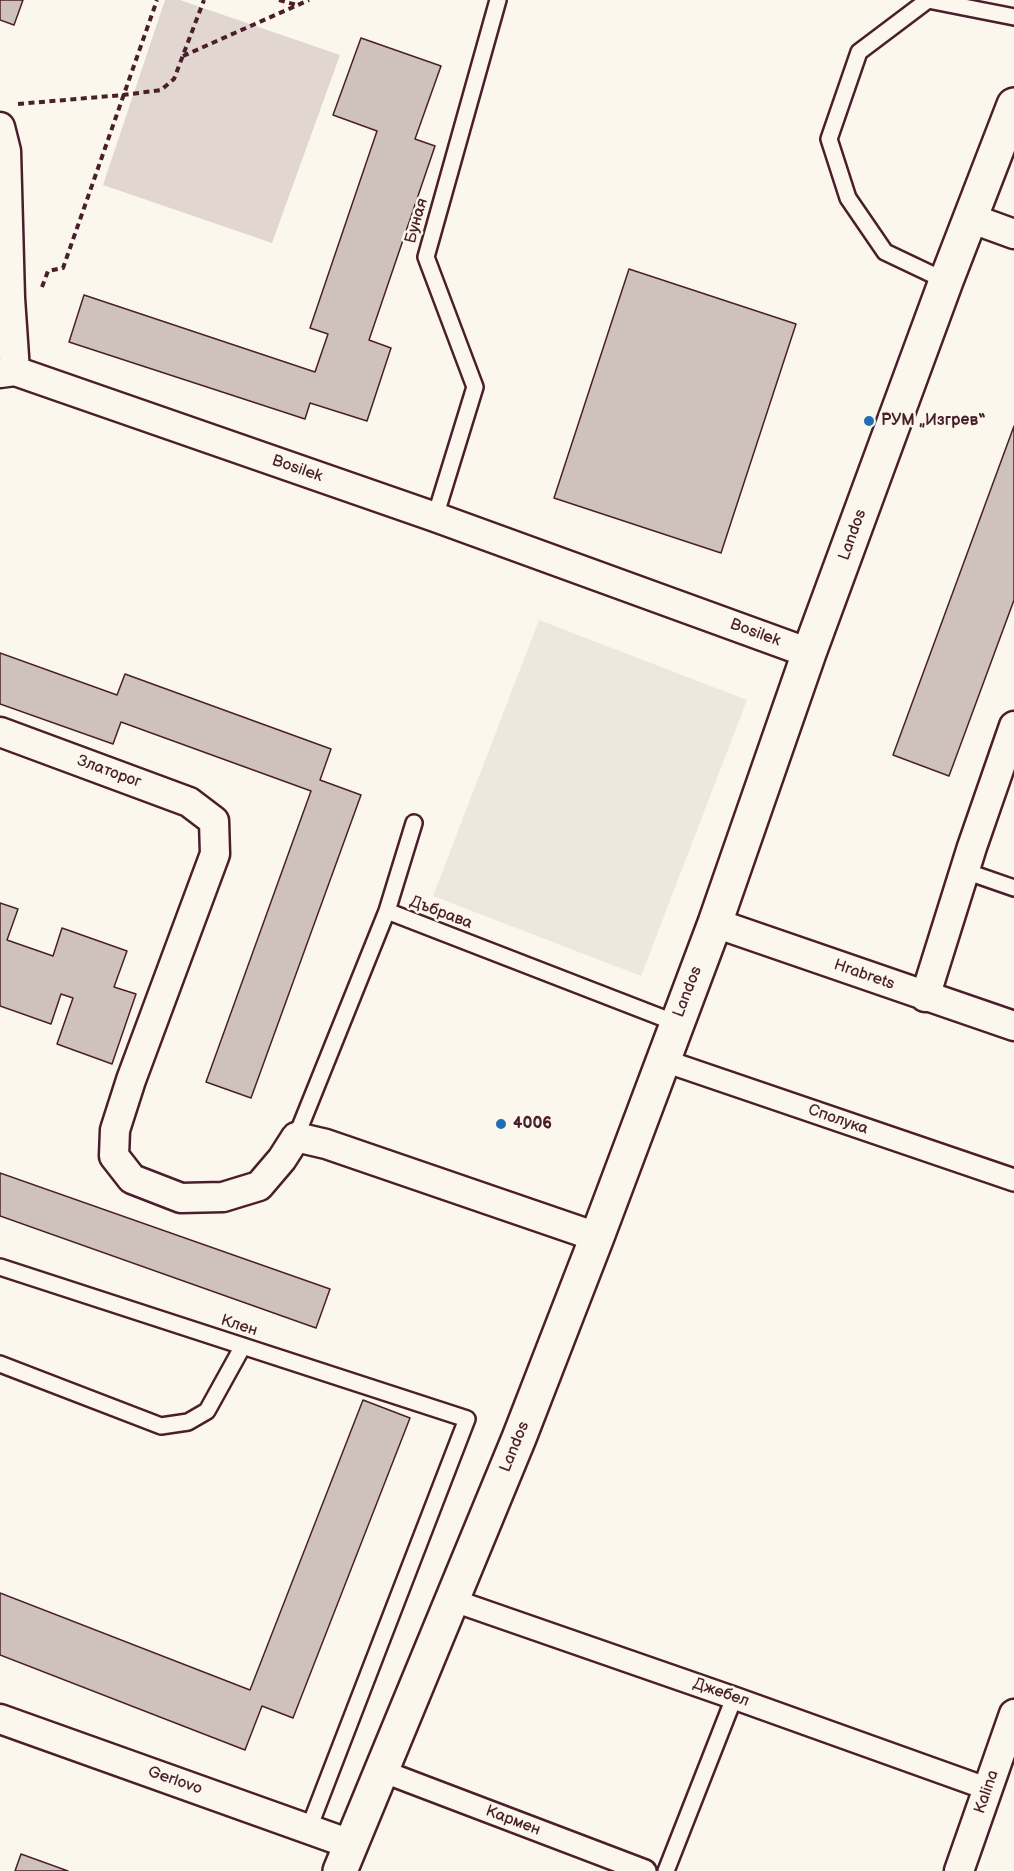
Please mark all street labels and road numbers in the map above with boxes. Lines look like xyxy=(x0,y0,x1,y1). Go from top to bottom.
street label: Буная xyxy=(401,196,433,246)
street label: Bosilek xyxy=(269,451,325,487)
street label: Landos xyxy=(835,507,871,563)
street label: Bosilek xyxy=(727,615,783,651)
street label: Златорог xyxy=(74,752,144,792)
street label: Дъбрава xyxy=(407,892,475,934)
street label: Hrabrets xyxy=(831,956,897,994)
street label: Landos xyxy=(670,964,706,1020)
street label: Сполука xyxy=(805,1101,871,1139)
street label: Клен xyxy=(218,1311,260,1341)
street label: Landos xyxy=(496,1419,534,1475)
street label: Джебел xyxy=(690,1674,752,1712)
street label: Gerlovo xyxy=(145,1763,205,1799)
street label: Kalina xyxy=(971,1768,1003,1816)
street label: Кармен xyxy=(483,1802,543,1840)

